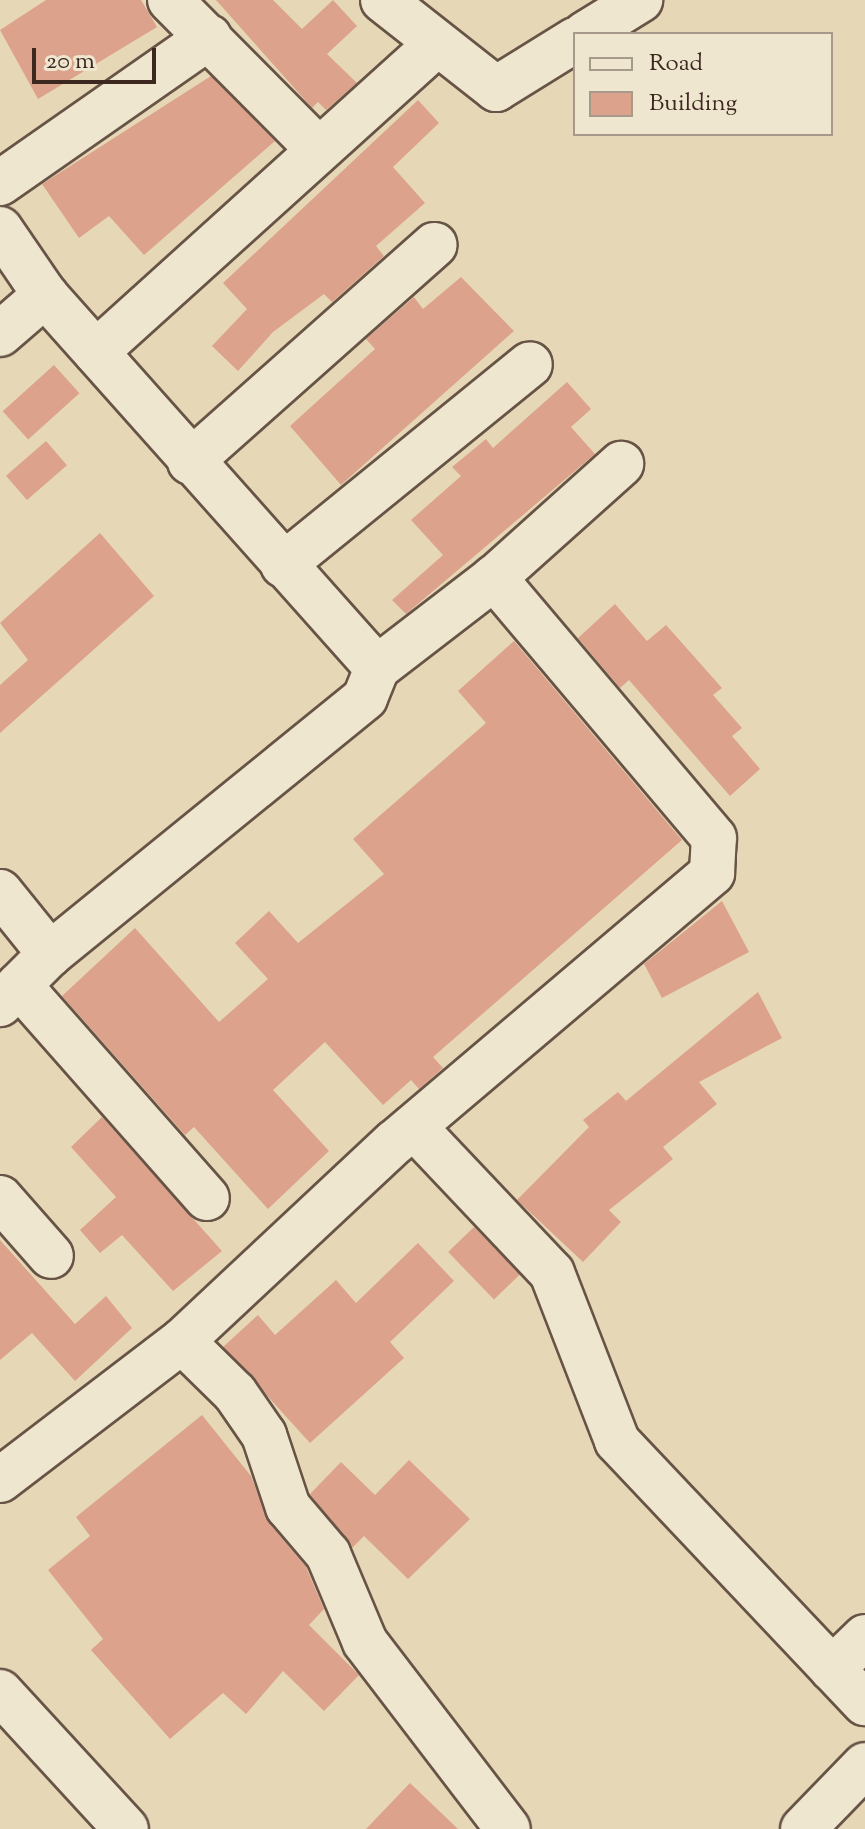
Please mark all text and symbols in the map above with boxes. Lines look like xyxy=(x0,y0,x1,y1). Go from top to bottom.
scale bar xyxy=(36,32,160,82)
legend xyxy=(573,32,833,136)
text: 20 m xyxy=(46,45,95,79)
text: Road xyxy=(649,47,703,81)
text: Building xyxy=(649,87,737,121)

